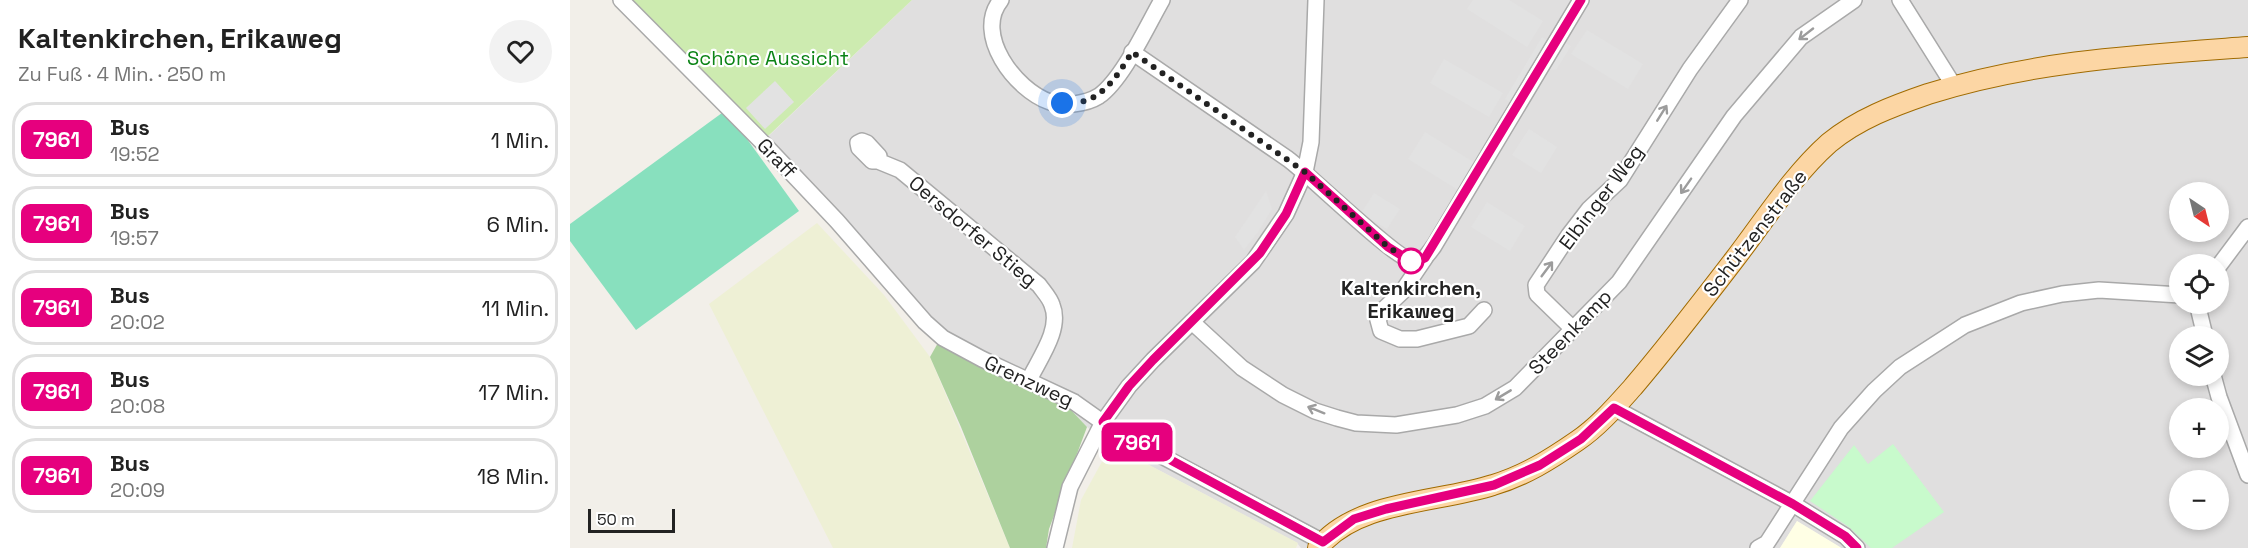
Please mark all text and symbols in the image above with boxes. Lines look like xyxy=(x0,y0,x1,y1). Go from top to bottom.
text: Kaltenkirchen, Erikaweg xyxy=(18,20,342,56)
button: heart xyxy=(489,20,552,83)
one-way arrow xyxy=(1799,27,1815,40)
park label: Schöne Aussicht xyxy=(687,45,849,71)
text: Zu Fuß · 4 Min. · 250 m xyxy=(18,61,226,87)
your location xyxy=(1047,88,1077,118)
one-way arrow xyxy=(1656,105,1668,122)
text: Bus xyxy=(110,113,150,141)
text: 7961 xyxy=(33,126,80,153)
text: 1 Min. xyxy=(491,126,549,154)
street label: Graff xyxy=(751,132,803,184)
street label: Elbinger Weg xyxy=(1553,139,1649,255)
text: 19:52 xyxy=(110,141,160,167)
street label: Schützenstraße xyxy=(1697,164,1813,302)
street label: Oersdorfer Stieg xyxy=(903,170,1043,292)
one-way arrow xyxy=(1680,178,1692,194)
north arrow xyxy=(2169,182,2229,242)
map controls xyxy=(2169,182,2229,530)
text: Bus xyxy=(110,197,150,225)
text: 7961 xyxy=(33,210,80,237)
text: 6 Min. xyxy=(486,210,549,238)
text: 19:57 xyxy=(110,225,159,251)
marker: Kaltenkirchen, Erikaweg xyxy=(1398,248,1424,274)
button: locate xyxy=(2169,254,2229,314)
one-way arrow xyxy=(1541,261,1553,277)
place label: Kaltenkirchen, Erikaweg xyxy=(1341,275,1481,324)
text: Bus xyxy=(110,281,150,309)
street label: Steenkamp xyxy=(1523,284,1617,380)
text: 7961 xyxy=(33,294,80,321)
text: 11 Min. xyxy=(481,294,549,322)
text: 20:02 xyxy=(110,309,165,335)
button: layers xyxy=(2169,326,2229,386)
street label: Grenzweg xyxy=(980,349,1078,413)
text: Bus xyxy=(110,365,150,393)
text: 7961 xyxy=(33,378,80,405)
text: 17 Min. xyxy=(478,378,549,406)
one-way arrow xyxy=(1495,389,1512,401)
text: 20:08 xyxy=(110,393,165,419)
button: + xyxy=(2169,398,2229,458)
one-way arrow xyxy=(1307,404,1325,415)
line badge: 7961 xyxy=(1095,422,1179,462)
text: 7961 xyxy=(1114,429,1161,456)
text: Bus xyxy=(110,449,150,477)
text: 7961 xyxy=(33,462,80,489)
text: 18 Min. xyxy=(477,462,549,490)
button: − xyxy=(2169,470,2229,530)
text: 20:09 xyxy=(110,477,165,503)
scale bar xyxy=(588,506,675,534)
text: 50 m xyxy=(597,509,635,530)

